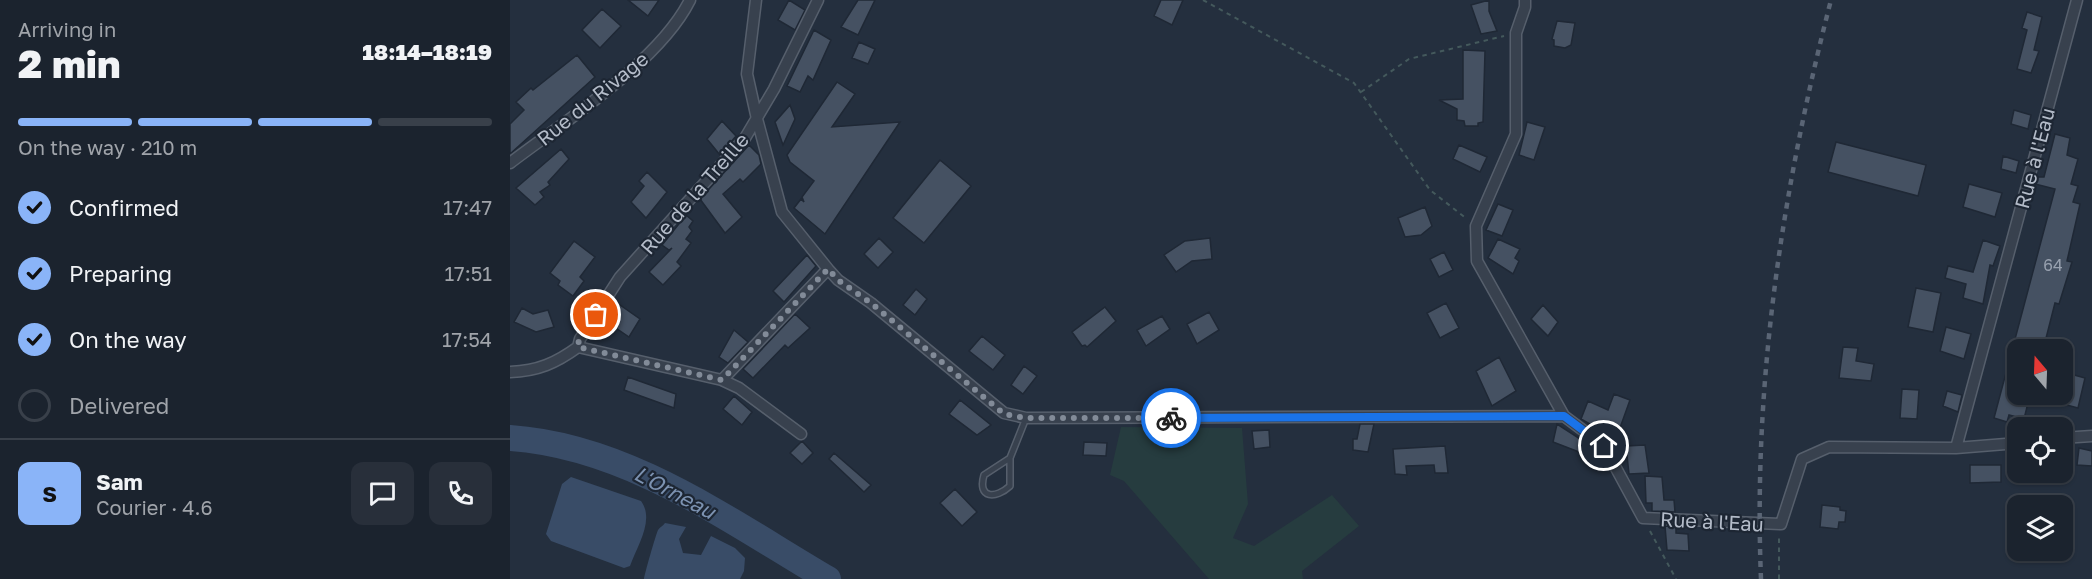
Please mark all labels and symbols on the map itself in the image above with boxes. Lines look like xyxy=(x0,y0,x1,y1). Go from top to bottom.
street label: Rue du Rivage xyxy=(532,46,652,150)
street label: Rue à l'Eau xyxy=(2009,105,2059,211)
street label: Rue de la Treille xyxy=(635,127,753,259)
house number: 64 xyxy=(2043,255,2063,275)
pin xyxy=(570,289,621,340)
north arrow xyxy=(2007,339,2073,405)
courier xyxy=(1141,388,1201,448)
pin xyxy=(1578,420,1629,471)
water label: L'Orneau xyxy=(630,460,721,525)
street label: Rue à l'Eau xyxy=(1660,506,1764,536)

